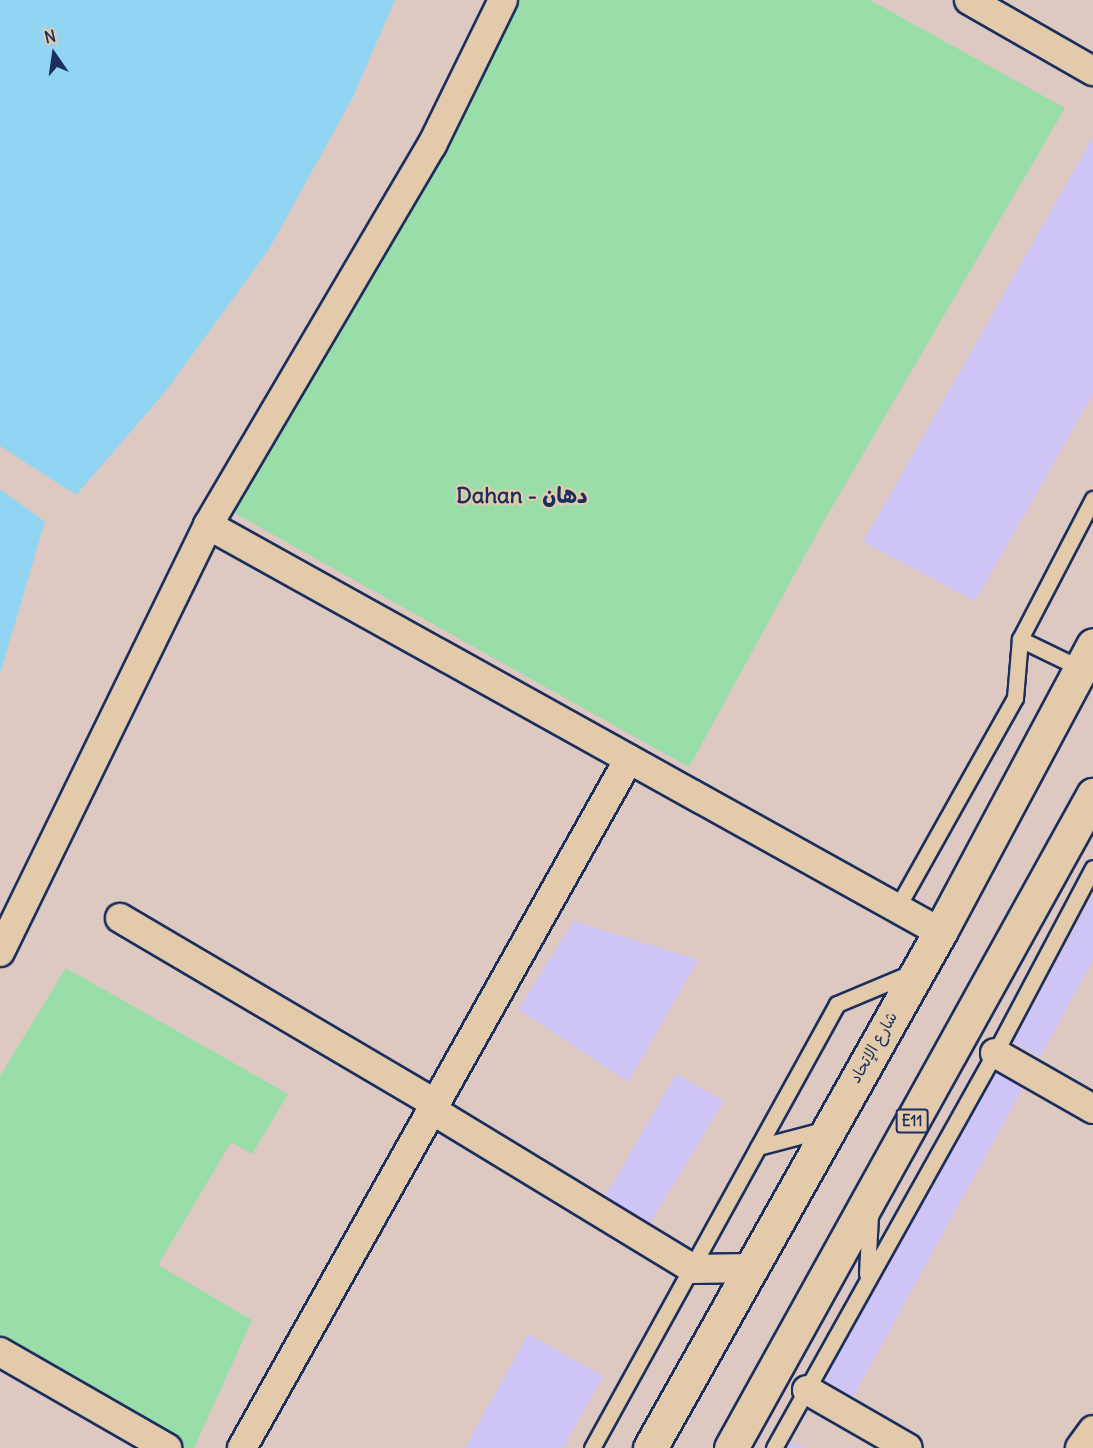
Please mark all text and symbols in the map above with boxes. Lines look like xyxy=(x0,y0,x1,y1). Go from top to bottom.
north arrow xyxy=(24,24,84,84)
text: N xyxy=(42,25,58,47)
district label: Dahan - دهان xyxy=(456,483,588,509)
street label: شارع الإتحاد xyxy=(845,1008,901,1086)
road number: E11 xyxy=(896,1109,928,1133)

